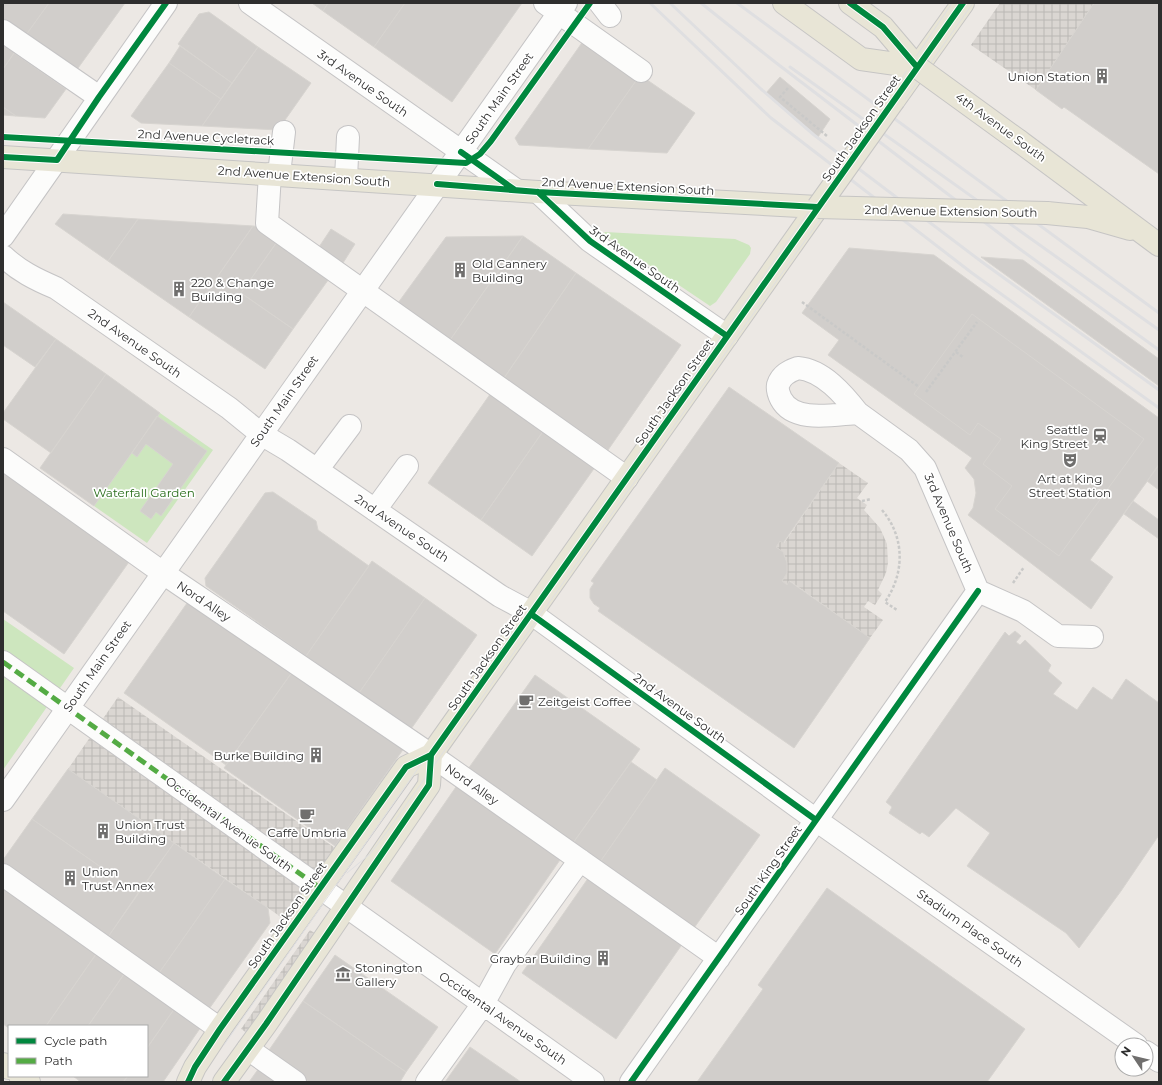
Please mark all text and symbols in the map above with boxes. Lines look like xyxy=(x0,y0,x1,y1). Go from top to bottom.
street label: 3rd Avenue South xyxy=(315,46,411,120)
street label: South Main Street xyxy=(462,49,536,147)
building icon: Union Station xyxy=(1093,67,1111,85)
place label: Union Station xyxy=(1008,69,1090,84)
street label: South Jackson Street xyxy=(819,72,904,184)
street label: 4th Avenue South xyxy=(953,89,1049,165)
street label: 2nd Avenue Cycletrack xyxy=(137,126,275,148)
street label: 2nd Avenue Extension South xyxy=(217,162,391,190)
street label: 2nd Avenue Extension South xyxy=(541,174,715,198)
street label: 2nd Avenue Extension South xyxy=(865,202,1037,220)
street label: 3rd Avenue South xyxy=(587,222,683,296)
place label: Old Cannery Building xyxy=(472,256,547,285)
building icon: Old Cannery Building xyxy=(451,261,469,279)
place label: 220 & Change Building xyxy=(191,275,274,304)
building icon: 220 & Change Building xyxy=(170,280,188,298)
street label: 2nd Avenue South xyxy=(85,305,185,381)
street label: South Jackson Street xyxy=(632,336,717,448)
street label: South Main Street xyxy=(247,352,321,450)
place label: Seattle King Street xyxy=(1020,422,1088,451)
station icon: Seattle King Street xyxy=(1091,427,1109,445)
theatre icon: Art at King Street Station xyxy=(1061,451,1079,469)
street label: 3rd Avenue South xyxy=(921,471,977,575)
place label: Art at King Street Station xyxy=(1029,471,1111,500)
park label: Waterfall Garden xyxy=(93,485,195,500)
street label: 2nd Avenue South xyxy=(352,491,452,565)
street label: Nord Alley xyxy=(174,577,234,625)
street label: South Jackson Street xyxy=(445,601,530,713)
street label: South Main Street xyxy=(60,617,134,715)
street label: 2nd Avenue South xyxy=(631,669,729,747)
cafe icon: Zeitgeist Coffee xyxy=(517,692,535,710)
place label: Zeitgeist Coffee xyxy=(538,694,632,709)
building icon: Burke Building xyxy=(307,746,325,764)
place label: Burke Building xyxy=(214,748,304,763)
street label: Nord Alley xyxy=(442,760,502,808)
street label: Occidental Avenue South xyxy=(163,773,295,875)
cafe icon: Caffè Umbria xyxy=(298,806,316,824)
place label: Union Trust Building xyxy=(115,817,185,846)
building icon: Union Trust Building xyxy=(94,822,112,840)
street label: South King Street xyxy=(731,822,805,918)
place label: Caffè Umbria xyxy=(267,825,347,840)
street label: South Jackson Street xyxy=(245,859,330,971)
place label: Union Trust Annex xyxy=(82,864,154,893)
building icon: Union Trust Annex xyxy=(61,869,79,887)
street label: Stadium Place South xyxy=(914,886,1026,970)
building icon: Graybar Building xyxy=(594,949,612,967)
place label: Graybar Building xyxy=(490,951,591,966)
place label: Stonington Gallery xyxy=(355,960,423,989)
museum icon: Stonington Gallery xyxy=(334,965,352,983)
street label: Occidental Avenue South xyxy=(436,968,570,1068)
legend xyxy=(8,1025,148,1077)
text: Cycle path xyxy=(44,1033,107,1048)
north arrow xyxy=(1114,1037,1154,1077)
text: N xyxy=(1118,1044,1134,1059)
text: Path xyxy=(44,1053,73,1068)

